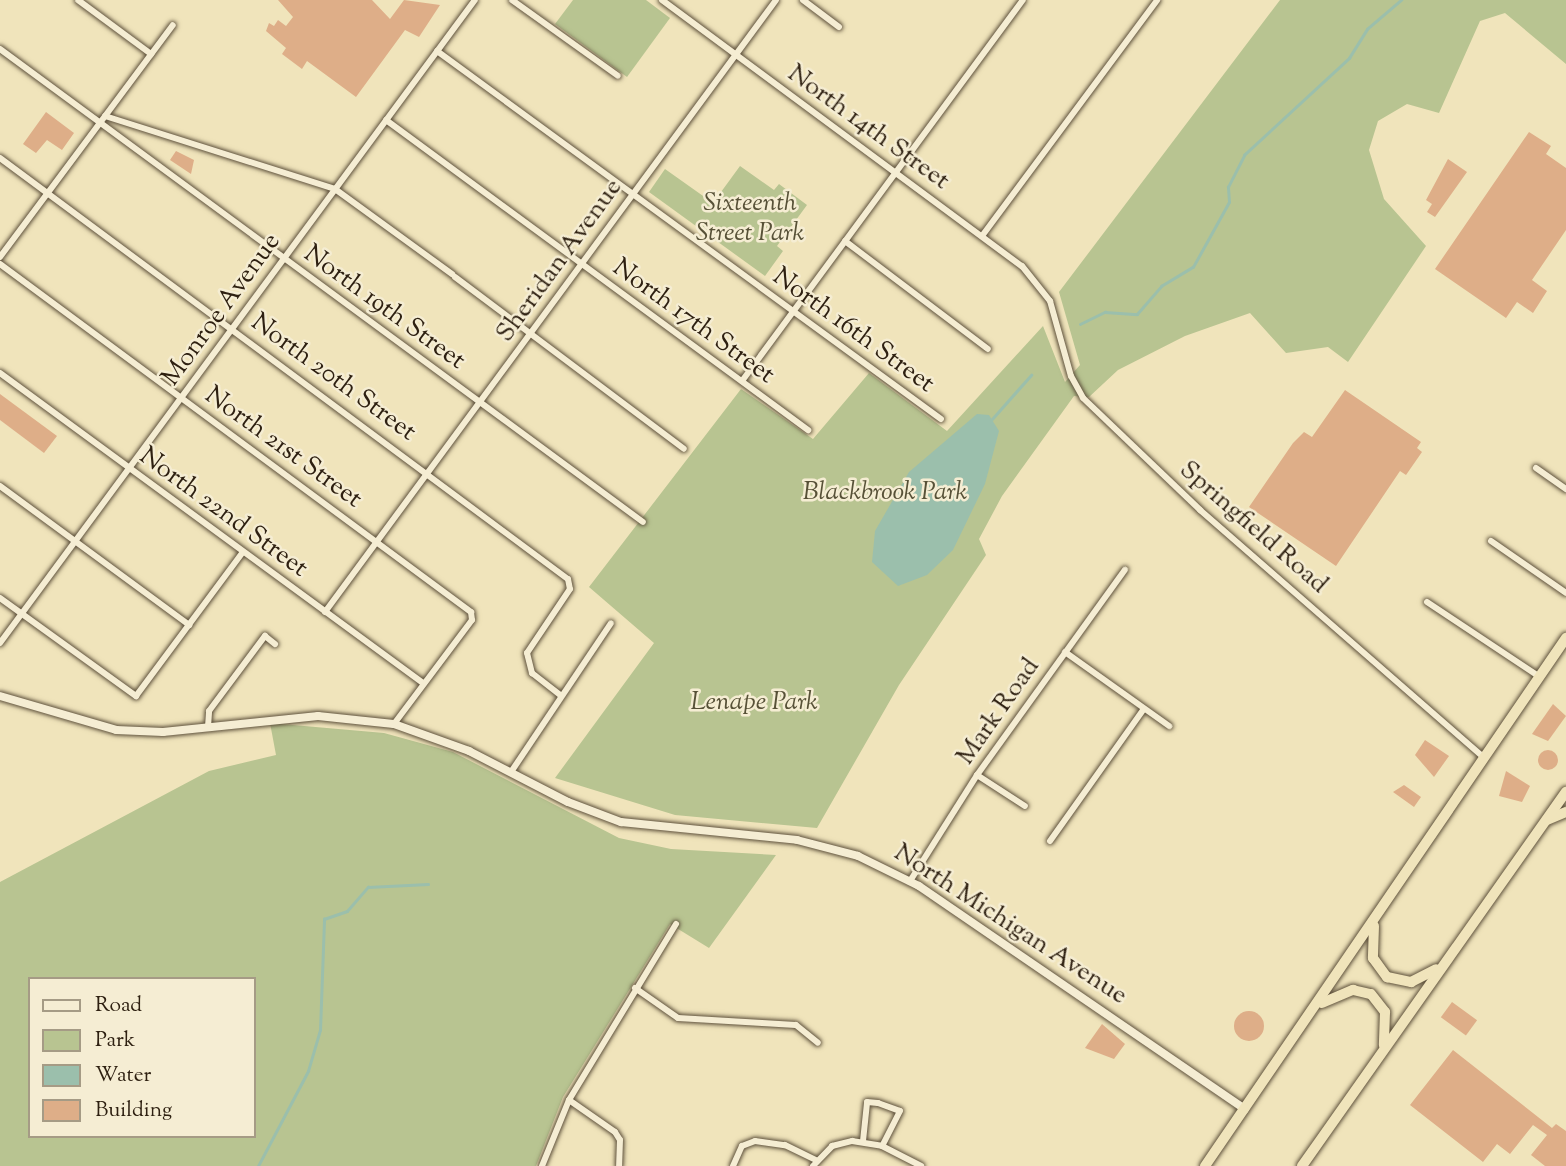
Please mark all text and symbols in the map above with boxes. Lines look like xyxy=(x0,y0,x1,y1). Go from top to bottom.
street label: North 14th Street xyxy=(781,59,955,197)
street label: Sheridan Avenue xyxy=(490,173,630,349)
park label: Sixteenth Street Park xyxy=(696,188,804,249)
street label: Monroe Avenue xyxy=(156,227,288,393)
street label: North 19th Street xyxy=(297,239,471,377)
street label: North 17th Street xyxy=(606,253,780,391)
street label: North 16th Street xyxy=(766,262,940,400)
street label: North 20th Street xyxy=(244,308,422,448)
street label: North 21st Street xyxy=(198,380,368,516)
street label: North 22nd Street xyxy=(133,441,313,585)
street label: Springfield Road xyxy=(1172,455,1334,601)
park label: Blackbrook Park xyxy=(803,477,967,509)
street label: Mark Road xyxy=(951,653,1047,771)
park label: Lenape Park xyxy=(690,687,818,719)
street label: North Michigan Avenue xyxy=(888,838,1132,1012)
legend xyxy=(28,977,256,1138)
text: Road xyxy=(95,991,142,1021)
text: Park xyxy=(95,1026,135,1056)
text: Water xyxy=(95,1061,151,1091)
text: Building xyxy=(95,1096,172,1126)

